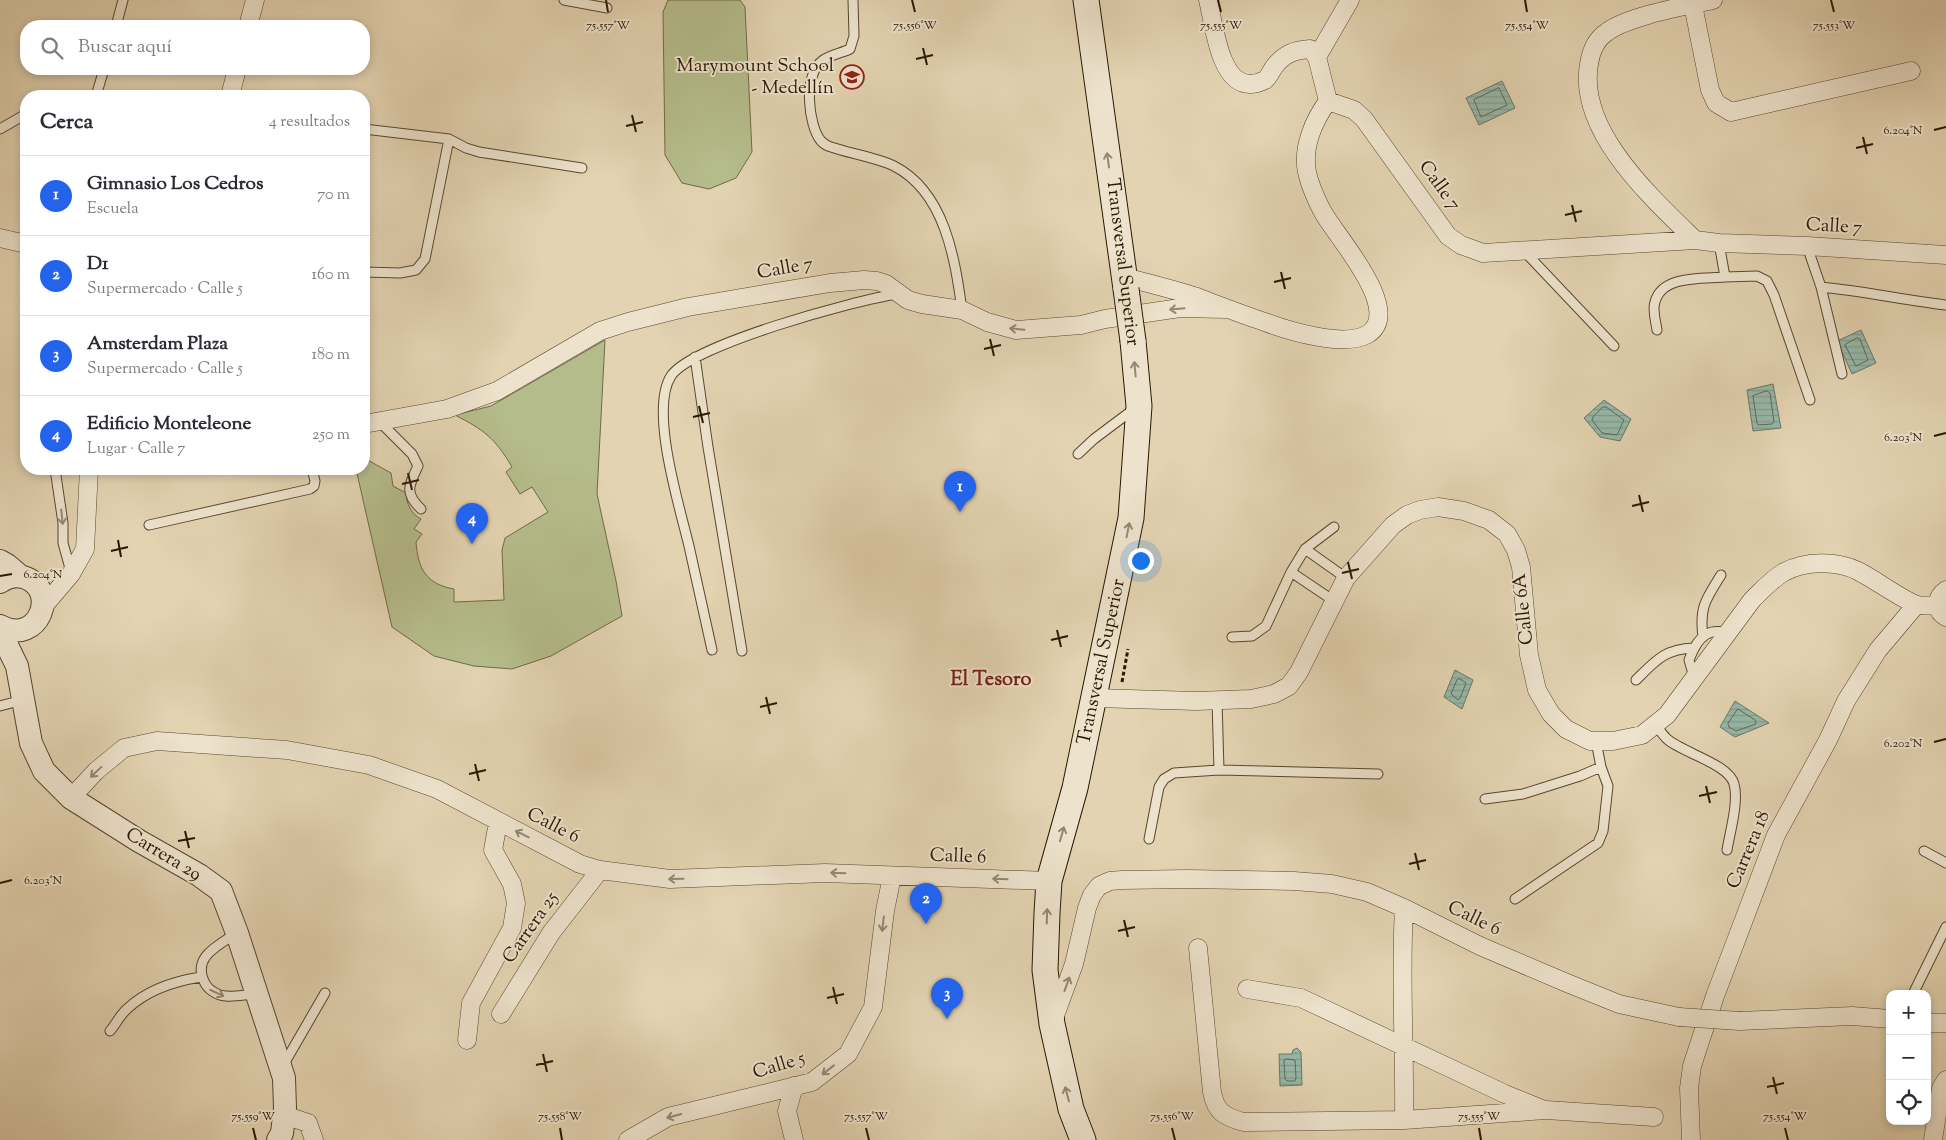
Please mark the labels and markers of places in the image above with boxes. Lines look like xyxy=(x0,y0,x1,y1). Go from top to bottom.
place label: Marymount School - Medellín xyxy=(676,53,834,102)
school or university icon: Marymount School - Medellín xyxy=(839,64,865,90)
pin: 1 xyxy=(944,471,976,512)
pin: 4 xyxy=(456,503,488,544)
pin: 2 xyxy=(910,883,942,924)
pin: 3 xyxy=(931,978,963,1019)

